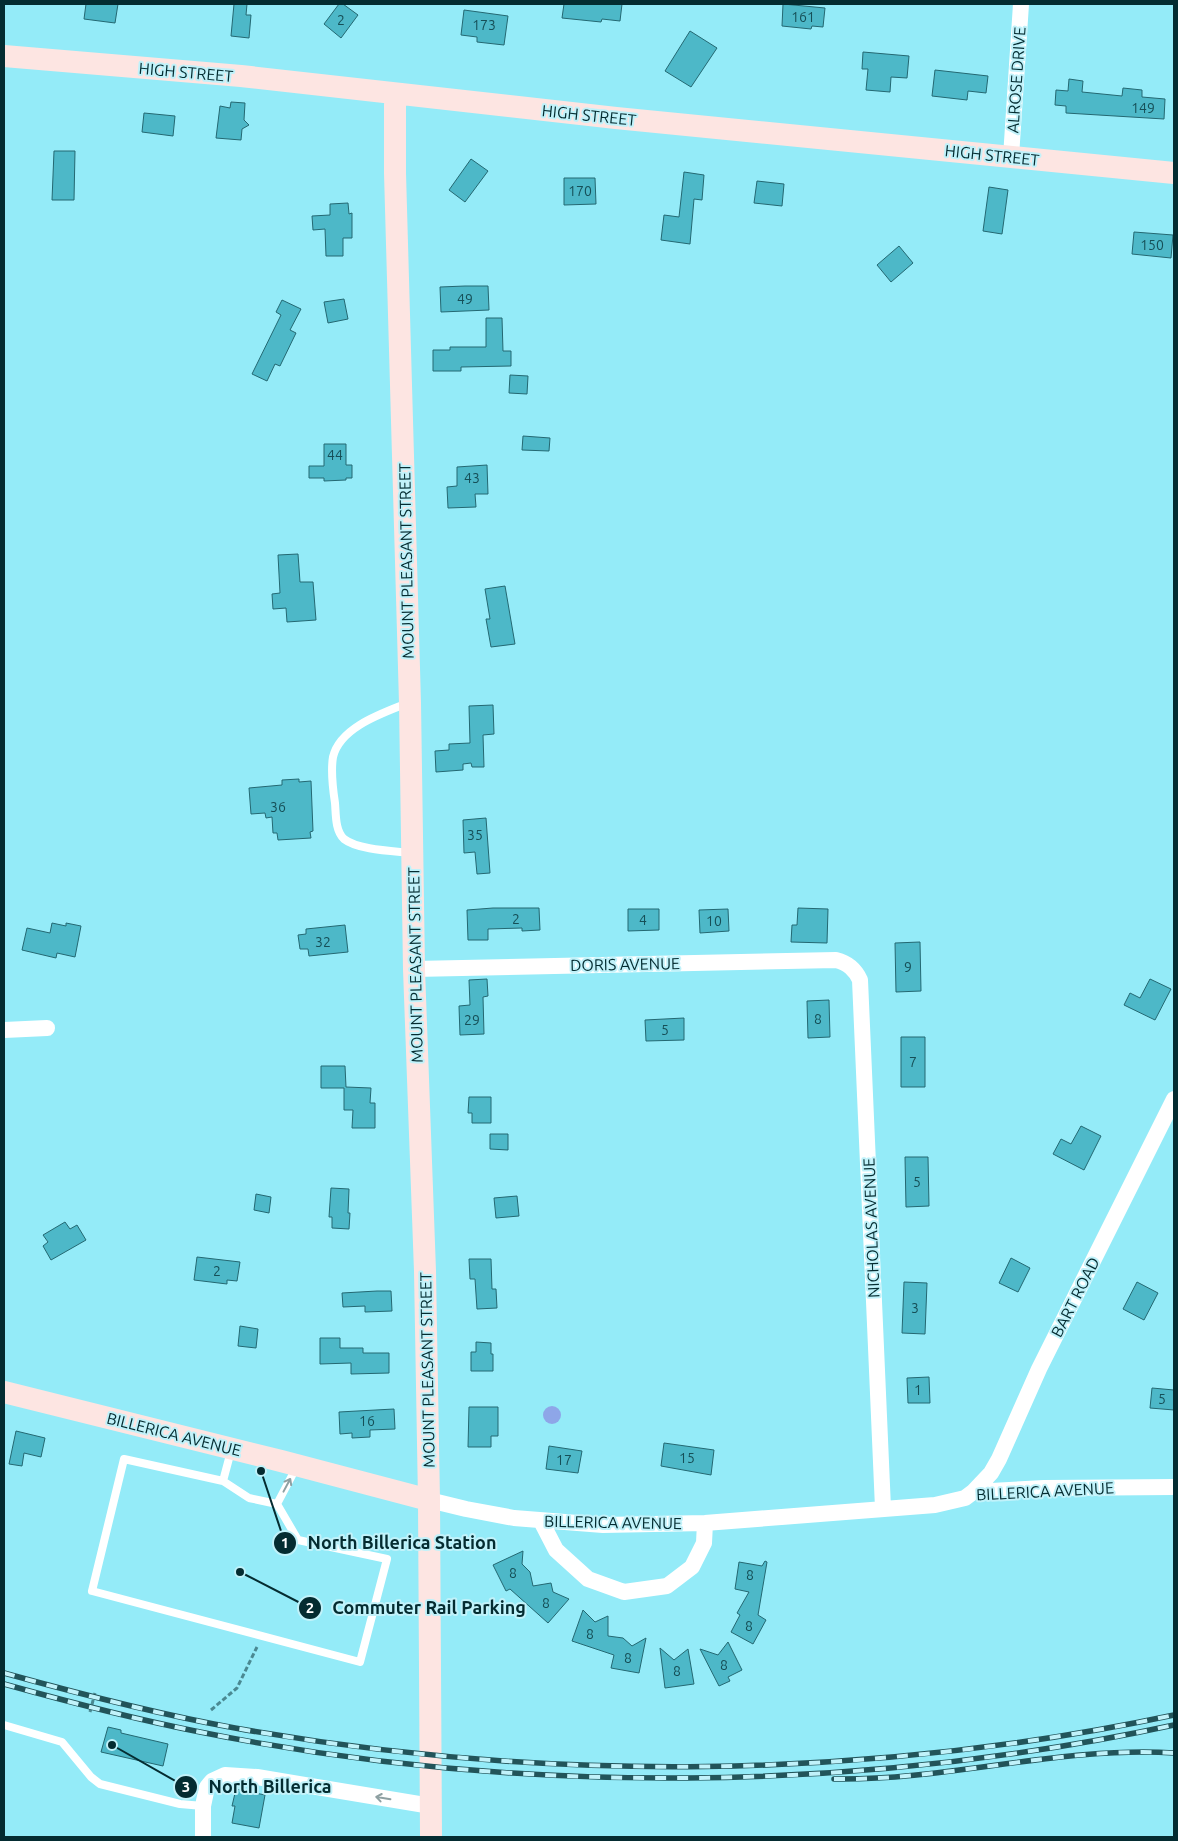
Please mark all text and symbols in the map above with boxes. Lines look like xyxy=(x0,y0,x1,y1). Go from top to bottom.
house number: 161 xyxy=(791,9,815,25)
house number: 2 xyxy=(337,12,345,28)
house number: 173 xyxy=(472,17,496,33)
street label: ALROSE DRIVE xyxy=(1003,26,1029,134)
street label: HIGH STREET xyxy=(138,59,234,85)
house number: 149 xyxy=(1131,100,1155,116)
street label: HIGH STREET xyxy=(541,101,637,129)
street label: HIGH STREET xyxy=(944,141,1040,169)
house number: 170 xyxy=(568,183,592,199)
house number: 150 xyxy=(1140,237,1164,253)
house number: 49 xyxy=(457,291,473,307)
house number: 44 xyxy=(327,447,343,463)
street label: MOUNT PLEASANT STREET xyxy=(395,463,417,659)
house number: 43 xyxy=(464,470,480,486)
house number: 36 xyxy=(270,799,286,815)
house number: 35 xyxy=(467,827,483,843)
street label: MOUNT PLEASANT STREET xyxy=(404,867,426,1063)
house number: 2 xyxy=(512,911,520,927)
house number: 4 xyxy=(639,912,647,928)
house number: 10 xyxy=(706,913,722,929)
house number: 32 xyxy=(315,934,331,950)
street label: DORIS AVENUE xyxy=(570,954,680,974)
house number: 9 xyxy=(904,959,912,975)
house number: 8 xyxy=(814,1011,822,1027)
house number: 29 xyxy=(464,1012,480,1028)
house number: 5 xyxy=(661,1022,669,1038)
house number: 7 xyxy=(909,1054,917,1070)
street label: NICHOLAS AVENUE xyxy=(860,1158,882,1298)
house number: 5 xyxy=(913,1174,921,1190)
street label: BART ROAD xyxy=(1047,1254,1103,1340)
house number: 2 xyxy=(213,1263,221,1279)
street label: MOUNT PLEASANT STREET xyxy=(416,1272,438,1468)
house number: 3 xyxy=(911,1300,919,1316)
house number: 1 xyxy=(914,1382,922,1398)
house number: 5 xyxy=(1158,1391,1166,1407)
street label: BILLERICA AVENUE xyxy=(105,1409,243,1459)
house number: 16 xyxy=(359,1413,375,1429)
house number: 15 xyxy=(679,1450,695,1466)
house number: 17 xyxy=(556,1452,572,1468)
one-way arrow xyxy=(283,1478,293,1492)
street label: BILLERICA AVENUE xyxy=(976,1478,1114,1504)
street label: BILLERICA AVENUE xyxy=(544,1512,682,1532)
callout: North Billerica Station xyxy=(273,1527,507,1560)
text: North Billerica Station xyxy=(308,1532,496,1552)
text: 1 xyxy=(281,1534,289,1551)
house number: 8 xyxy=(509,1565,517,1581)
house number: 8 xyxy=(746,1567,754,1583)
callout: Commuter Rail Parking xyxy=(297,1592,536,1625)
house number: 8 xyxy=(542,1595,550,1611)
text: Commuter Rail Parking xyxy=(332,1597,526,1617)
text: 2 xyxy=(306,1599,314,1616)
house number: 8 xyxy=(745,1618,753,1634)
house number: 8 xyxy=(586,1626,594,1642)
house number: 8 xyxy=(624,1650,632,1666)
house number: 8 xyxy=(720,1657,728,1673)
house number: 8 xyxy=(673,1663,681,1679)
callout: North Billerica xyxy=(173,1770,341,1803)
text: North Billerica xyxy=(208,1776,332,1796)
text: 3 xyxy=(182,1778,190,1795)
one-way arrow xyxy=(375,1792,391,1802)

